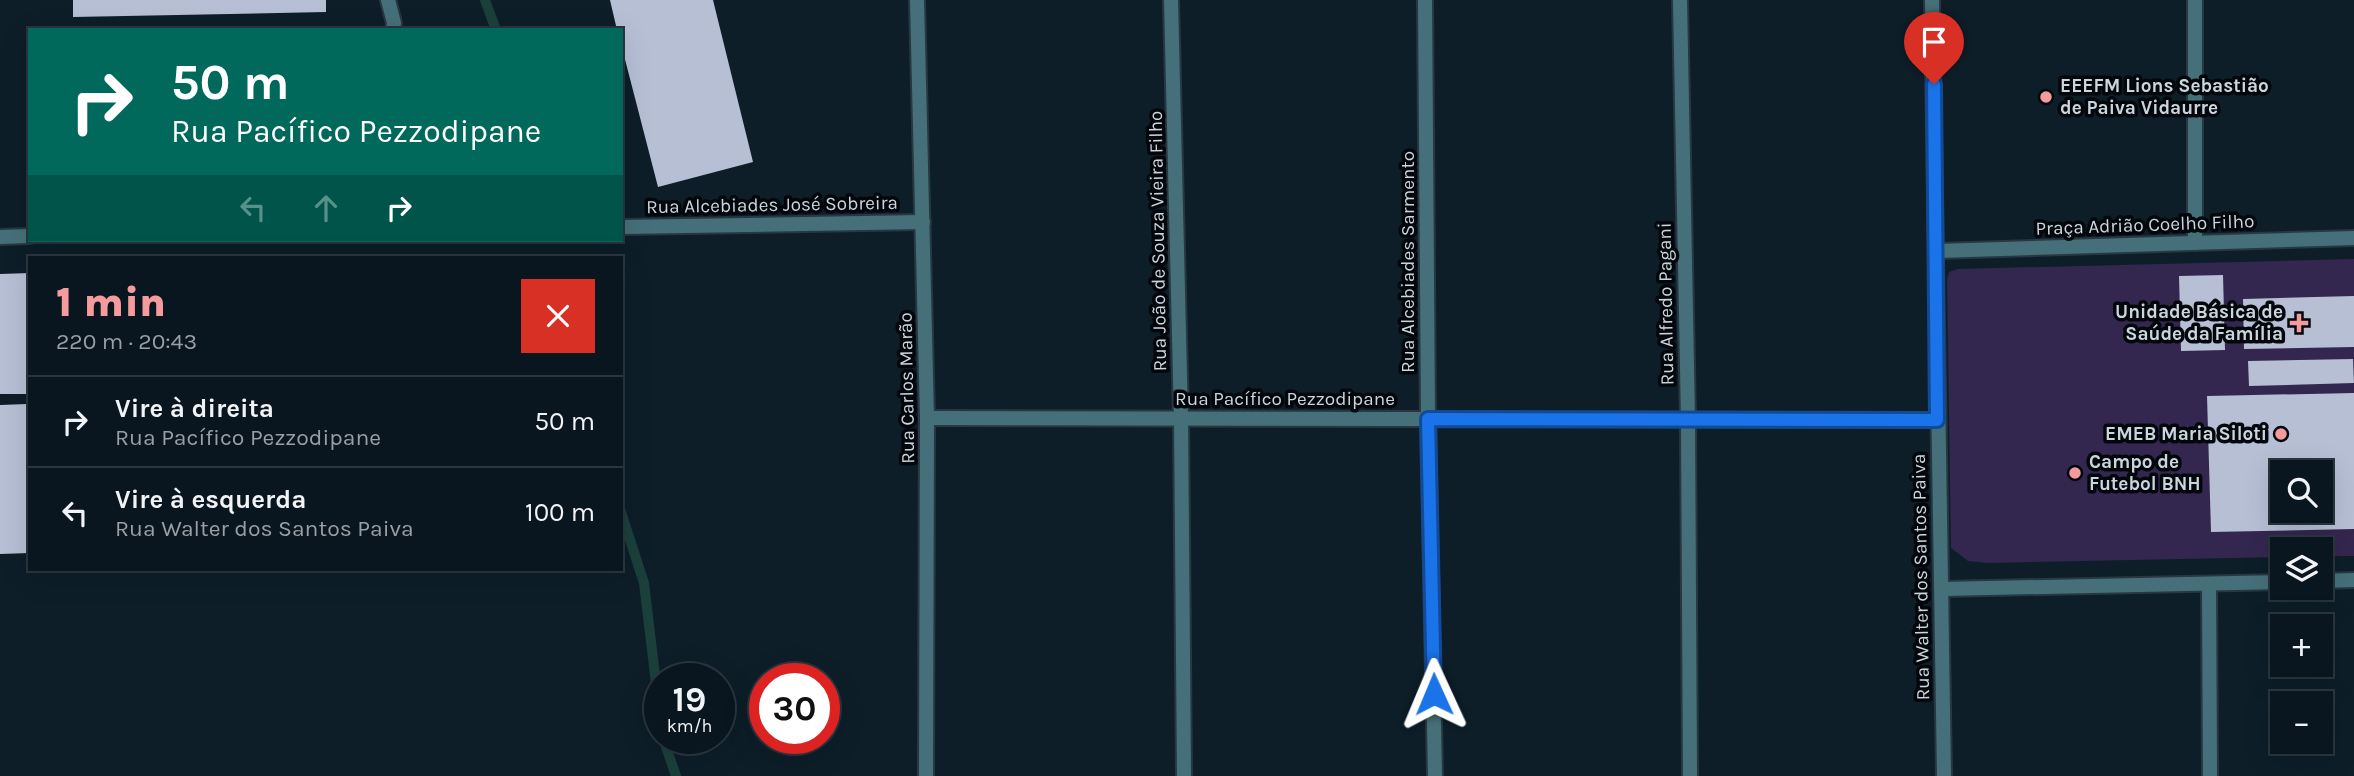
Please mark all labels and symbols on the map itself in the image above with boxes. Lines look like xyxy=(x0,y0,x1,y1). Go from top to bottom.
pin xyxy=(1904,12.0,1964,84)
place label: EEEFM Lions Sebastião de Paiva Vidaurre xyxy=(2060,75,2269,119)
marker: EEEFM Lions Sebastião de Paiva Vidaurre xyxy=(2038,89,2054,105)
street label: Rua João de Souza Vieira Filho xyxy=(1145,110,1171,372)
street label: Rua Alcebiades Sarmento xyxy=(1397,151,1419,373)
street label: Rua Alcebiades José Sobreira xyxy=(646,192,898,218)
street label: Praça Adrião Coelho Filho xyxy=(2035,210,2255,240)
street label: Rua Alfredo Pagani xyxy=(1654,222,1678,386)
place label: Unidade Básica de Saúde da Família xyxy=(2115,301,2283,345)
street label: Rua Carlos Marão xyxy=(895,312,919,464)
marker: Unidade Básica de Saúde da Família xyxy=(2289,313,2309,333)
street label: Rua Pacífico Pezzodipane xyxy=(1175,388,1395,410)
place label: EMEB Maria Siloti xyxy=(2105,423,2267,445)
marker: EMEB Maria Siloti xyxy=(2273,426,2289,442)
place label: Campo de Futebol BNH xyxy=(2089,451,2201,495)
street label: Rua Walter dos Santos Paiva xyxy=(1908,453,1934,701)
marker: Campo de Futebol BNH xyxy=(2067,465,2083,481)
position arrow xyxy=(1397,657,1471,731)
speed limit sign: 30 xyxy=(749,663,840,754)

